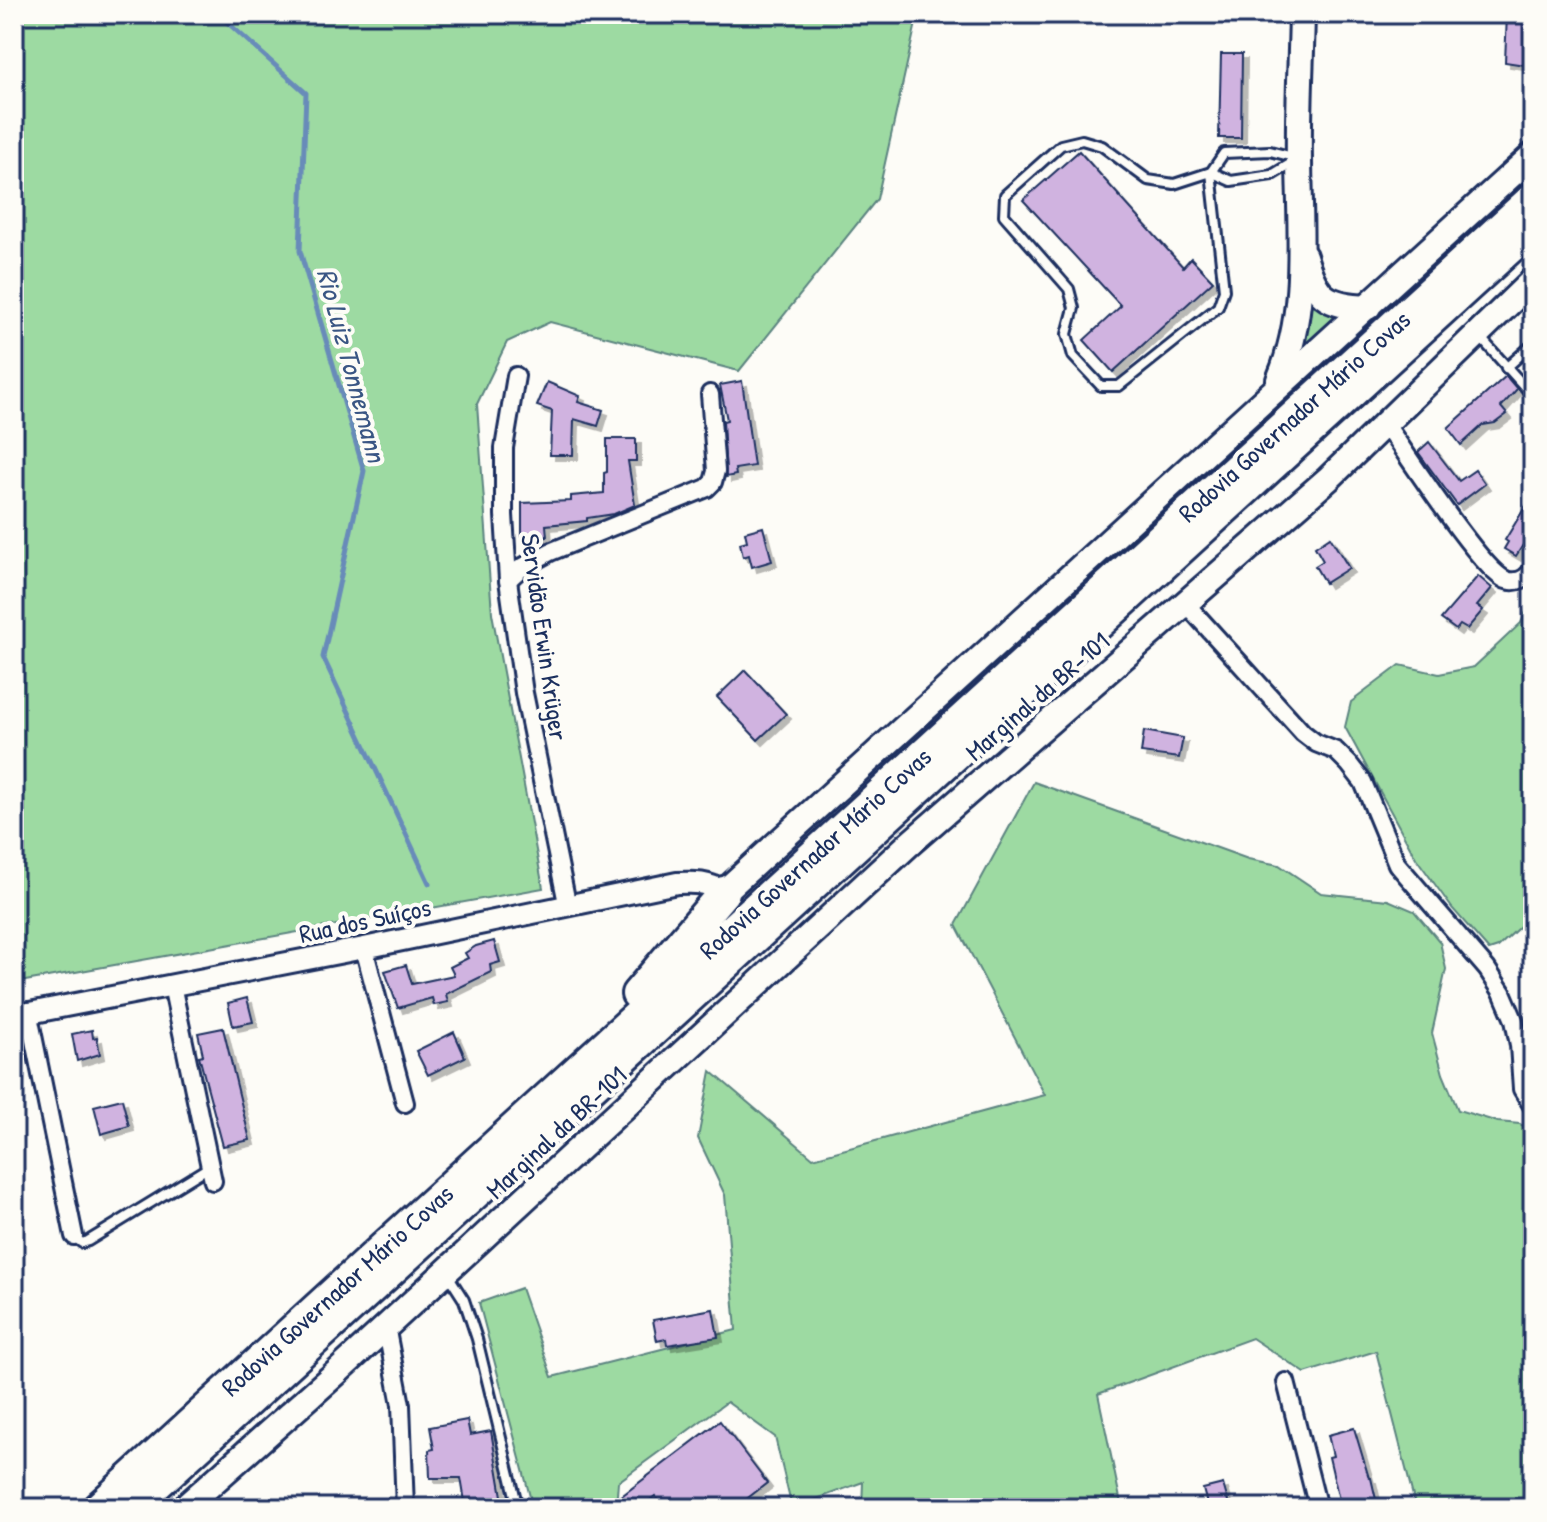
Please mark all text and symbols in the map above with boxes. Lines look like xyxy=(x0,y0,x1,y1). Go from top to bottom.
water label: Rio Luiz Tonnemann xyxy=(308,264,397,468)
street label: Rodovia Governador Mário Covas xyxy=(1170,302,1418,530)
street label: Servidão Erwin Krüger xyxy=(513,531,577,743)
street label: Marginal da BR-101 xyxy=(958,624,1116,768)
street label: Rodovia Governador Mário Covas xyxy=(691,739,939,967)
street label: Rua dos Suíços xyxy=(296,889,434,951)
street label: Marginal da BR-101 xyxy=(478,1058,634,1206)
street label: Rodovia Governador Mário Covas xyxy=(213,1176,461,1404)

